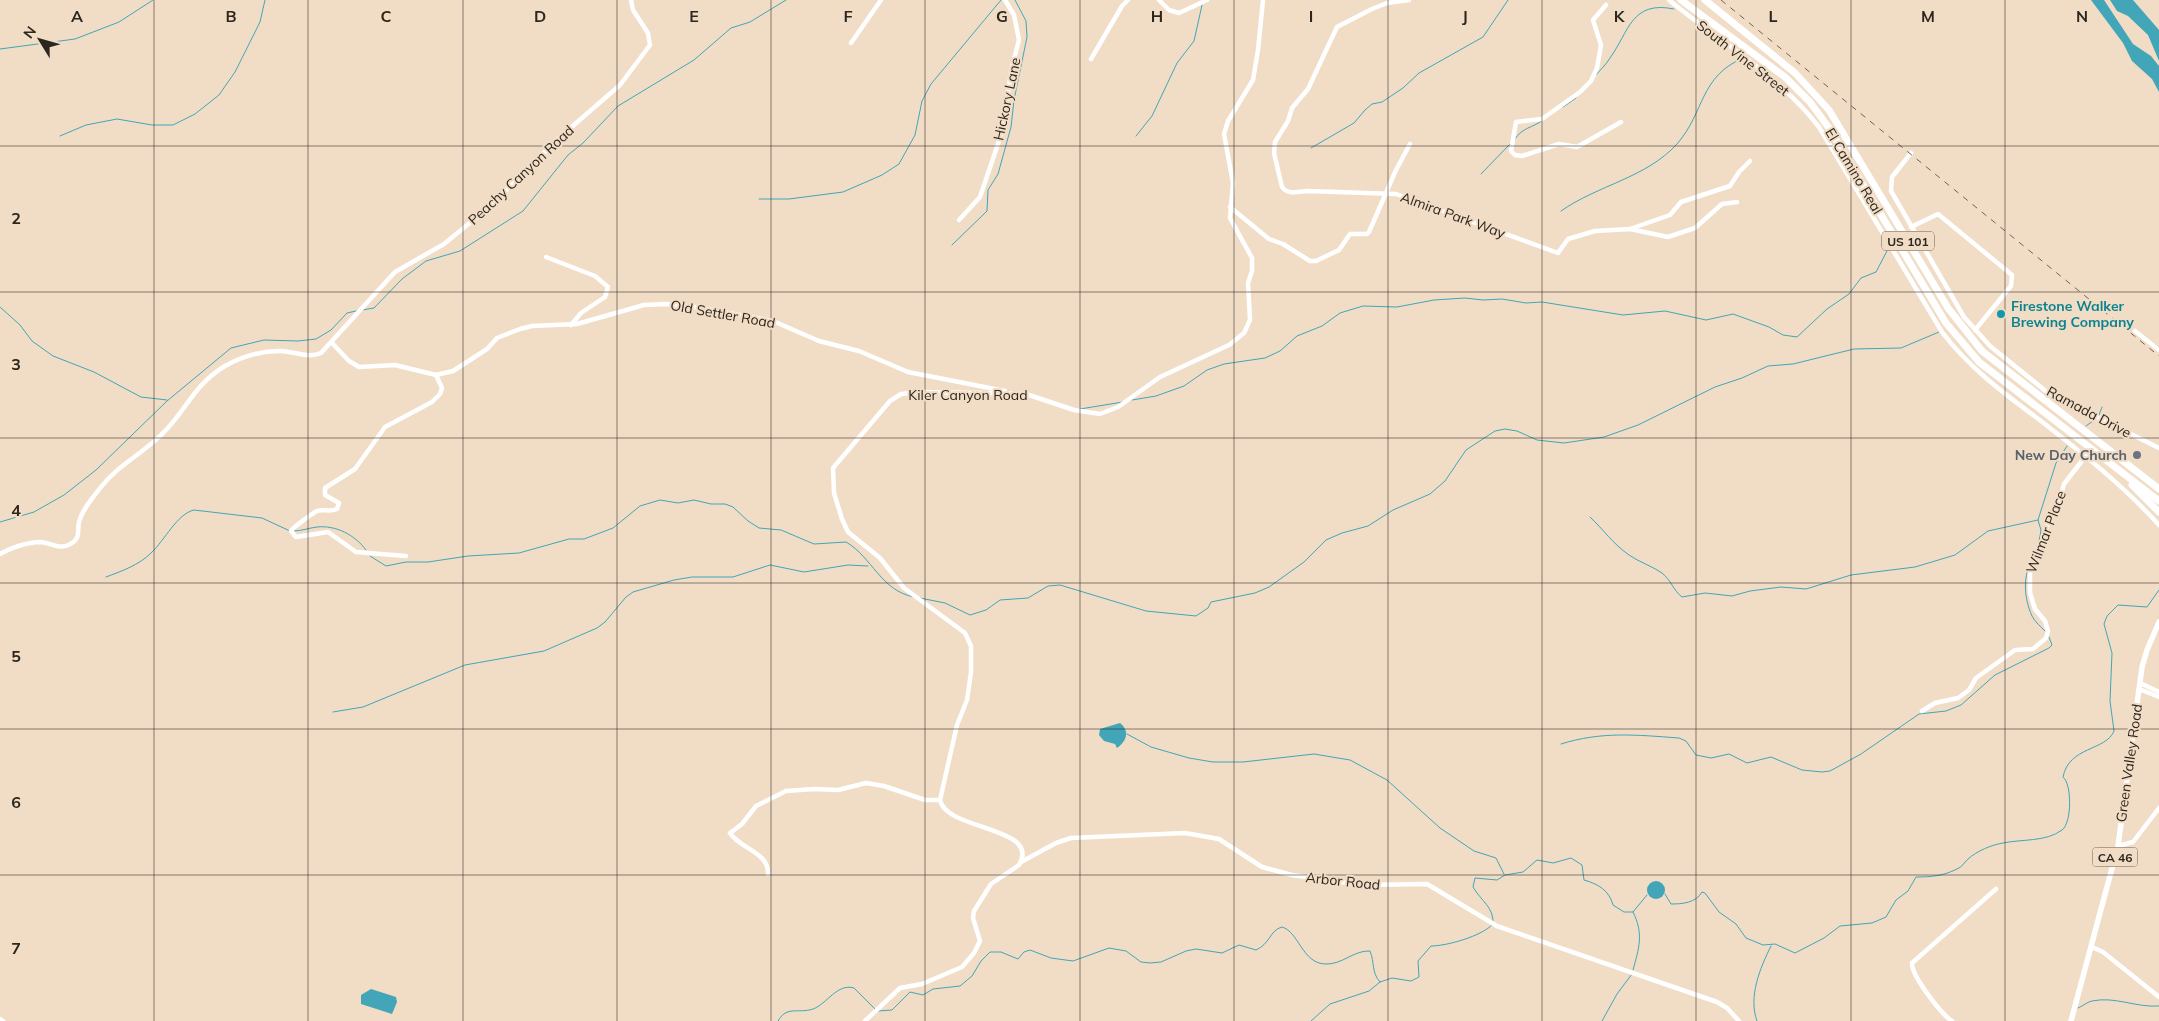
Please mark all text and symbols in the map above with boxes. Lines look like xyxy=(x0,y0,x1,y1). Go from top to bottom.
text: A xyxy=(71,6,83,26)
text: B xyxy=(225,6,237,26)
text: C xyxy=(381,6,392,26)
text: D xyxy=(534,6,546,26)
text: E xyxy=(689,6,699,26)
text: F xyxy=(843,6,853,26)
text: G xyxy=(996,6,1008,26)
text: H xyxy=(1151,6,1163,26)
text: I xyxy=(1309,6,1313,26)
text: J xyxy=(1462,6,1468,26)
text: K xyxy=(1614,6,1626,26)
text: L xyxy=(1769,6,1778,26)
text: M xyxy=(1921,6,1935,26)
text: N xyxy=(2076,6,2088,26)
north arrow xyxy=(15,15,65,65)
street label: South Vine Street xyxy=(1693,16,1793,100)
text: N xyxy=(19,23,40,42)
street label: Hickory Lane xyxy=(989,56,1025,142)
street label: Peachy Canyon Road xyxy=(464,121,578,229)
street label: El Camino Real xyxy=(1821,125,1887,217)
street label: Almira Park Way xyxy=(1398,188,1508,242)
text: 2 xyxy=(11,208,21,228)
road number: US 101 xyxy=(1882,232,1934,250)
street label: Old Settler Road xyxy=(669,296,777,332)
place label: Firestone Walker Brewing Company xyxy=(2011,297,2134,331)
marker: Firestone Walker Brewing Company xyxy=(1995,308,2007,320)
text: 3 xyxy=(11,354,21,374)
street label: Ramada Drive xyxy=(2044,382,2134,442)
street label: Kiler Canyon Road xyxy=(908,386,1028,404)
place label: New Day Church xyxy=(2015,446,2127,464)
marker: New Day Church xyxy=(2131,449,2143,461)
street label: Wilmar Place xyxy=(2022,488,2070,576)
text: 4 xyxy=(11,500,21,520)
text: 5 xyxy=(11,646,21,666)
street label: Green Valley Road xyxy=(2112,703,2146,823)
text: 6 xyxy=(11,792,21,812)
road number: CA 46 xyxy=(2092,848,2138,866)
street label: Arbor Road xyxy=(1305,868,1381,894)
text: 7 xyxy=(11,938,21,958)

